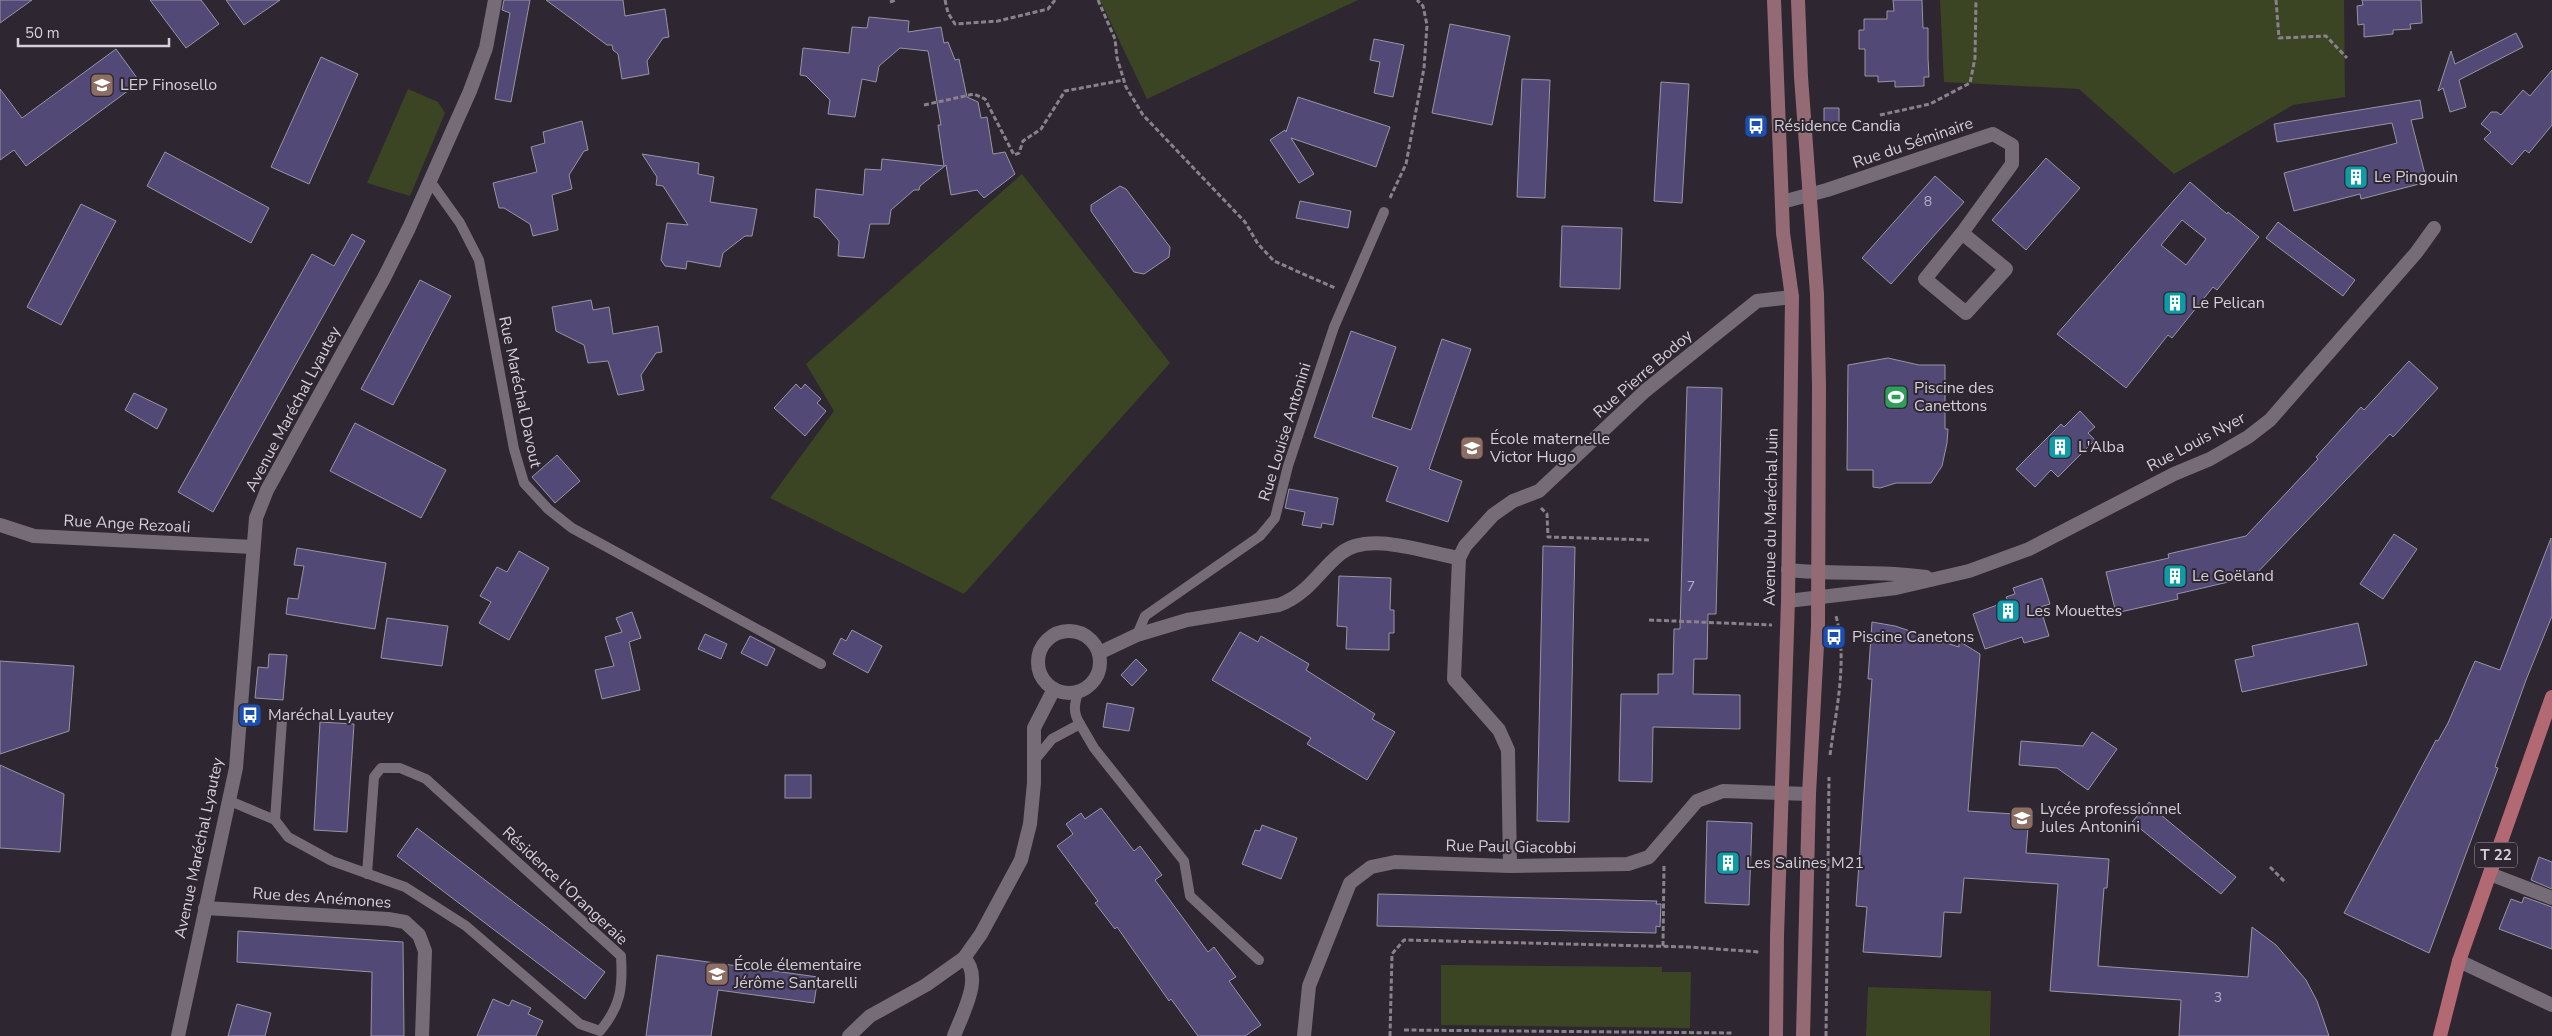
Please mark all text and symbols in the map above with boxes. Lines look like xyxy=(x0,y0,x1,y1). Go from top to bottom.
scale bar xyxy=(18,15,169,47)
text: 50 m xyxy=(25,23,60,43)
school or university icon: LEP Finosello xyxy=(89,72,115,98)
place label: LEP Finosello xyxy=(120,74,217,96)
street label: Rue du Séminaire xyxy=(1850,112,1976,174)
bus stop icon: Résidence Candia xyxy=(1743,113,1769,139)
place label: Résidence Candia xyxy=(1774,115,1901,137)
building icon: Le Pingouin xyxy=(2343,164,2369,190)
place label: Le Pingouin xyxy=(2374,166,2458,188)
house number: 8 xyxy=(1924,192,1932,211)
building icon: Le Pelican xyxy=(2162,290,2188,316)
place label: Le Pelican xyxy=(2192,292,2265,314)
street label: Rue Maréchal Davout xyxy=(493,314,547,470)
street label: Avenue Maréchal Lyautey xyxy=(240,322,346,496)
street label: Rue Pierre Bodoy xyxy=(1589,324,1698,423)
street label: Rue Louise Antonini xyxy=(1253,360,1317,504)
place label: Piscine des Canettons xyxy=(1914,377,1994,417)
sports icon: Piscine des Canettons xyxy=(1883,384,1909,410)
street label: Rue Louis Nyer xyxy=(2143,407,2249,477)
place label: École maternelle Victor Hugo xyxy=(1489,428,1610,468)
street label: Avenue du Maréchal Juin xyxy=(1758,428,1784,606)
building icon: L'Alba xyxy=(2047,434,2073,460)
school or university icon: École maternelle Victor Hugo xyxy=(1459,435,1485,461)
place label: L'Alba xyxy=(2078,436,2124,458)
street label: Rue Ange Rezoali xyxy=(63,510,191,538)
building icon: Le Goëland xyxy=(2162,563,2188,589)
place label: Le Goëland xyxy=(2192,565,2274,587)
house number: 7 xyxy=(1687,577,1695,596)
building icon: Les Mouettes xyxy=(1995,598,2021,624)
place label: Les Mouettes xyxy=(2026,600,2122,622)
bus stop icon: Piscine Canetons xyxy=(1821,624,1847,650)
place label: Piscine Canetons xyxy=(1852,626,1974,648)
bus stop icon: Maréchal Lyautey xyxy=(237,702,263,728)
place label: Maréchal Lyautey xyxy=(268,704,395,726)
street label: Avenue Maréchal Lyautey xyxy=(169,755,229,940)
place label: Lycée professionnel Jules Antonini xyxy=(2039,798,2182,838)
school or university icon: Lycée professionnel Jules Antonini xyxy=(2009,805,2035,831)
street label: Résidence l'Orangeraie xyxy=(497,822,633,950)
street label: Rue Paul Giacobbi xyxy=(1445,835,1577,859)
road number: T 22 xyxy=(2475,842,2517,868)
building icon: Les Salines M21 xyxy=(1715,850,1741,876)
place label: Les Salines M21 xyxy=(1746,852,1864,874)
street label: Rue des Anémones xyxy=(252,882,392,914)
place label: École élementaire Jérôme Santarelli xyxy=(733,954,862,994)
school or university icon: École élementaire Jérôme Santarelli xyxy=(704,961,730,987)
house number: 3 xyxy=(2214,988,2222,1007)

